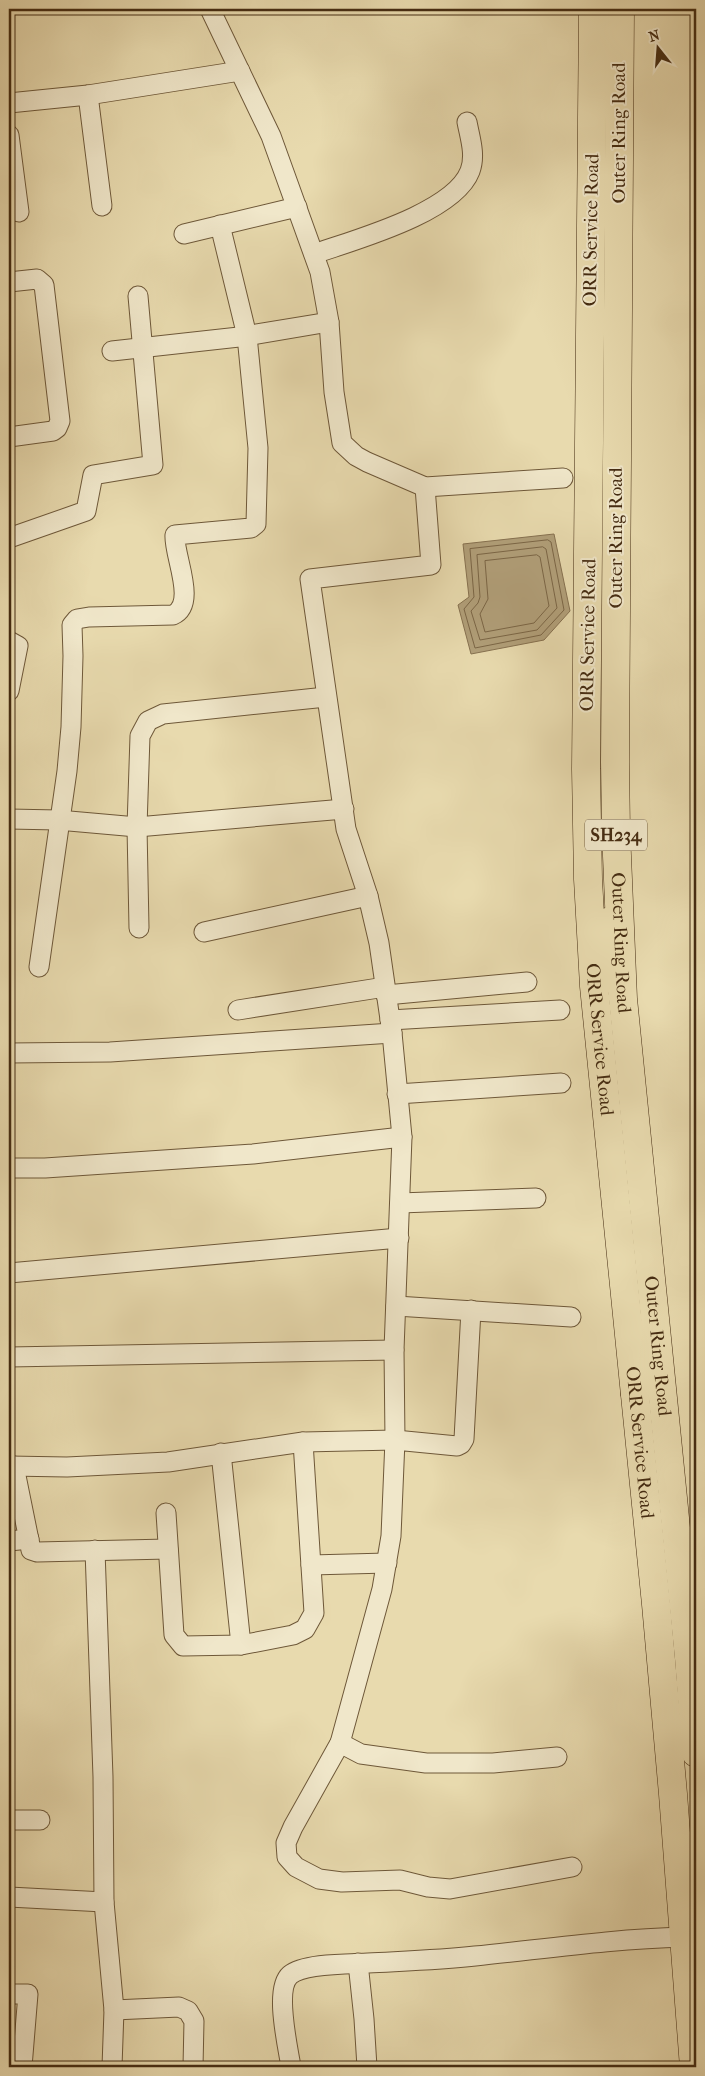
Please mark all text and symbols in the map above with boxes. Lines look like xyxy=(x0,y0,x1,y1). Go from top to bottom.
north arrow xyxy=(632,22,682,72)
text: N xyxy=(647,26,662,46)
street label: Outer Ring Road xyxy=(608,62,630,204)
street label: ORR Service Road xyxy=(579,153,603,307)
street label: Outer Ring Road xyxy=(605,467,627,609)
street label: ORR Service Road xyxy=(576,558,600,712)
road number: SH234 xyxy=(585,820,647,850)
street label: Outer Ring Road xyxy=(607,872,635,1015)
street label: ORR Service Road xyxy=(582,963,618,1117)
street label: Outer Ring Road xyxy=(640,1275,676,1418)
street label: ORR Service Road xyxy=(621,1365,658,1520)

